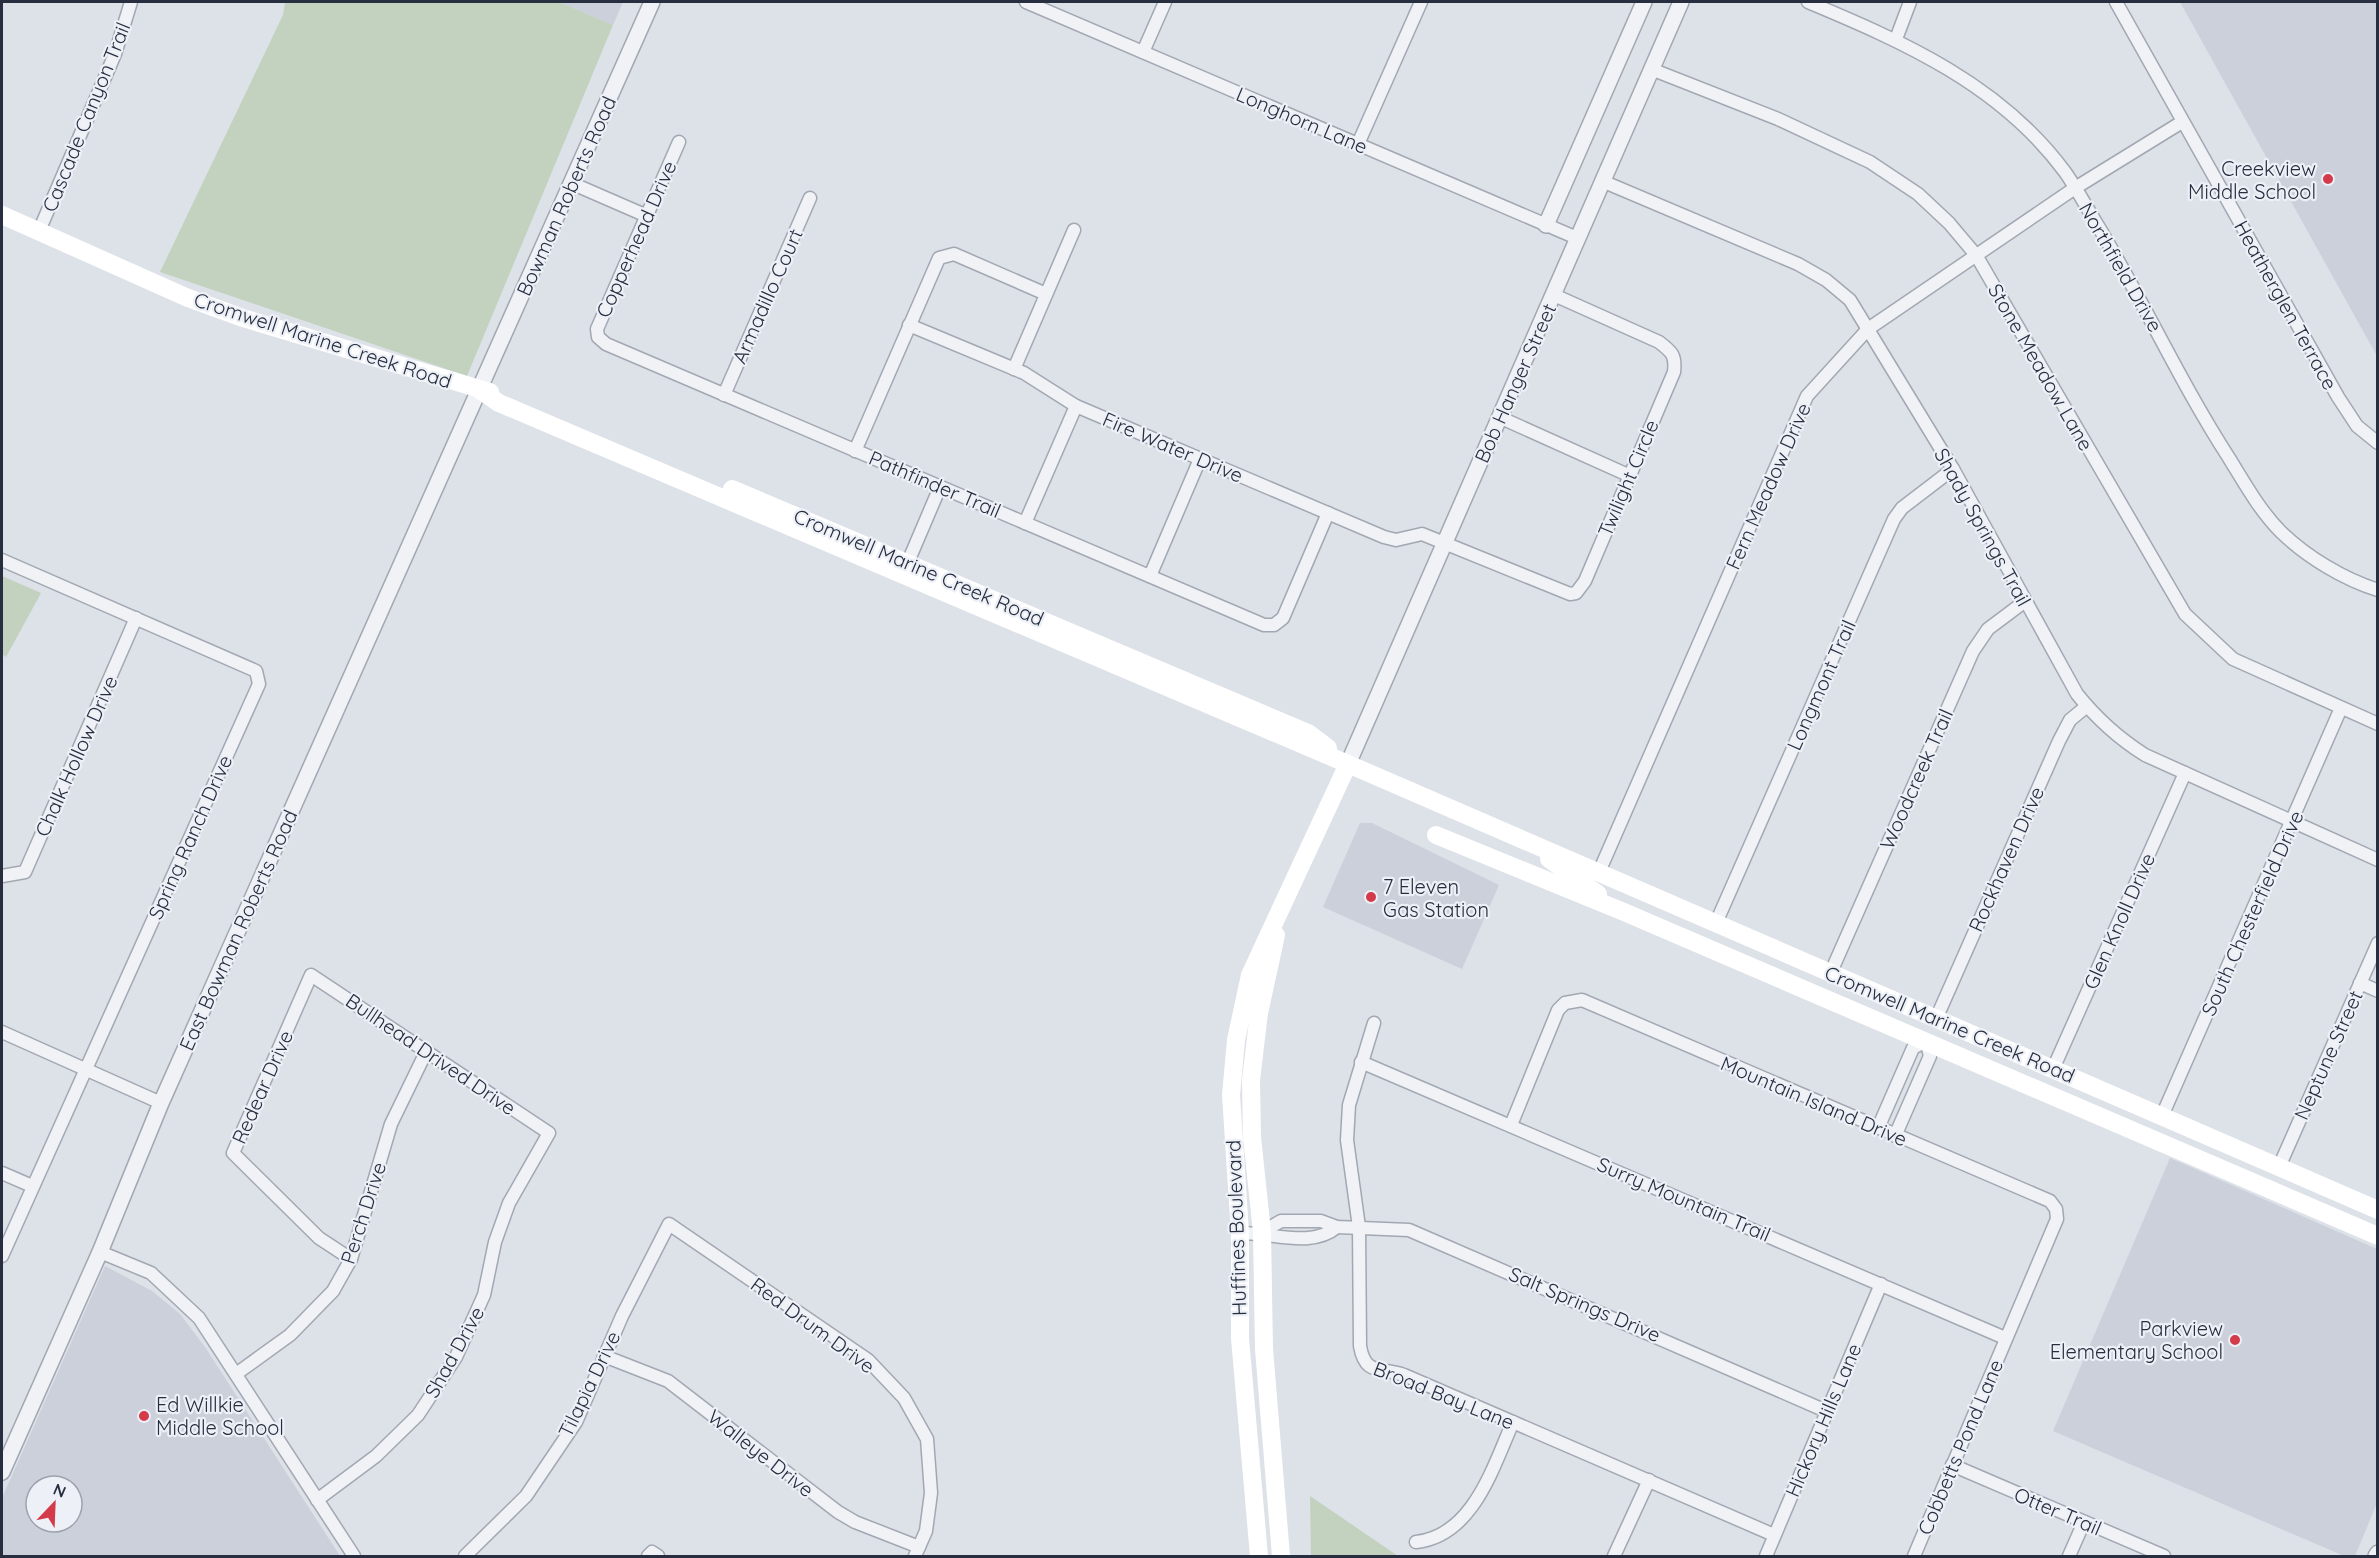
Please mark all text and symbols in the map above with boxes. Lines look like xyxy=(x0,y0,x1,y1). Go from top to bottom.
street label: Cascade Canyon Trail xyxy=(37,19,135,215)
street label: Longhorn Lane xyxy=(1232,81,1372,159)
street label: Bowman Roberts Road xyxy=(511,92,621,300)
place label: Creekview Middle School xyxy=(2188,156,2316,204)
street label: Copperhead Drive xyxy=(590,157,682,321)
marker: Creekview Middle School xyxy=(2321,172,2335,186)
street label: Northfield Drive xyxy=(2074,198,2168,336)
street label: Heatherglen Terrace xyxy=(2229,216,2343,394)
street label: Armadillo Court xyxy=(726,225,808,367)
street label: Stone Meadow Lane xyxy=(1983,279,2099,455)
street label: Cromwell Marine Creek Road xyxy=(191,287,455,393)
street label: Bob Hanger Street xyxy=(1469,299,1561,467)
street label: Fern Meadow Drive xyxy=(1720,399,1816,573)
street label: Fire Water Drive xyxy=(1099,406,1247,488)
street label: Twilight Circle xyxy=(1592,416,1664,540)
street label: Shady Springs Trail xyxy=(1929,444,2037,610)
street label: Pathfinder Trail xyxy=(865,445,1005,523)
street label: Cromwell Marine Creek Road xyxy=(790,503,1048,631)
street label: Longmont Trail xyxy=(1781,616,1861,754)
street label: Chalk Hollow Drive xyxy=(29,672,123,840)
street label: Woodcreek Trail xyxy=(1874,705,1958,853)
street label: Spring Ranch Drive xyxy=(143,751,237,923)
street label: Rockhaven Drive xyxy=(1963,782,2049,936)
street label: East Bowman Roberts Road xyxy=(174,806,302,1054)
street label: South Chesterfield Drive xyxy=(2195,807,2309,1019)
street label: Glen Knoll Drive xyxy=(2078,849,2160,993)
place label: 7 Eleven Gas Station xyxy=(1383,874,1489,922)
marker: 7 Eleven Gas Station xyxy=(1364,890,1378,904)
street label: Cromwell Marine Creek Road xyxy=(1821,960,2079,1088)
street label: Neptune Street xyxy=(2288,986,2368,1124)
street label: Bullhead Drived Drive xyxy=(341,988,521,1120)
street label: Redear Drive xyxy=(226,1026,298,1148)
street label: Mountain Island Drive xyxy=(1717,1050,1911,1152)
street label: Huffines Boulevard xyxy=(1220,1139,1252,1317)
street label: Surry Mountain Trail xyxy=(1594,1151,1774,1247)
street label: Perch Drive xyxy=(335,1159,391,1267)
street label: Salt Springs Drive xyxy=(1505,1261,1665,1347)
street label: Red Drum Drive xyxy=(746,1272,880,1378)
street label: Shad Drive xyxy=(419,1302,489,1402)
place label: Parkview Elementary School xyxy=(2050,1316,2223,1364)
street label: Tilapia Drive xyxy=(553,1327,625,1441)
marker: Parkview Elementary School xyxy=(2228,1333,2242,1347)
street label: Hickory Hills Lane xyxy=(1779,1340,1867,1500)
street label: Broad Bay Lane xyxy=(1370,1355,1518,1435)
street label: Cobbetts Pond Lane xyxy=(1912,1356,2008,1538)
place label: Ed Willkie Middle School xyxy=(156,1392,284,1440)
street label: Walleye Drive xyxy=(703,1404,819,1502)
marker: Ed Willkie Middle School xyxy=(137,1409,151,1423)
north arrow xyxy=(24,1474,84,1534)
text: N xyxy=(51,1479,69,1502)
street label: Otter Trail xyxy=(2010,1481,2106,1541)

